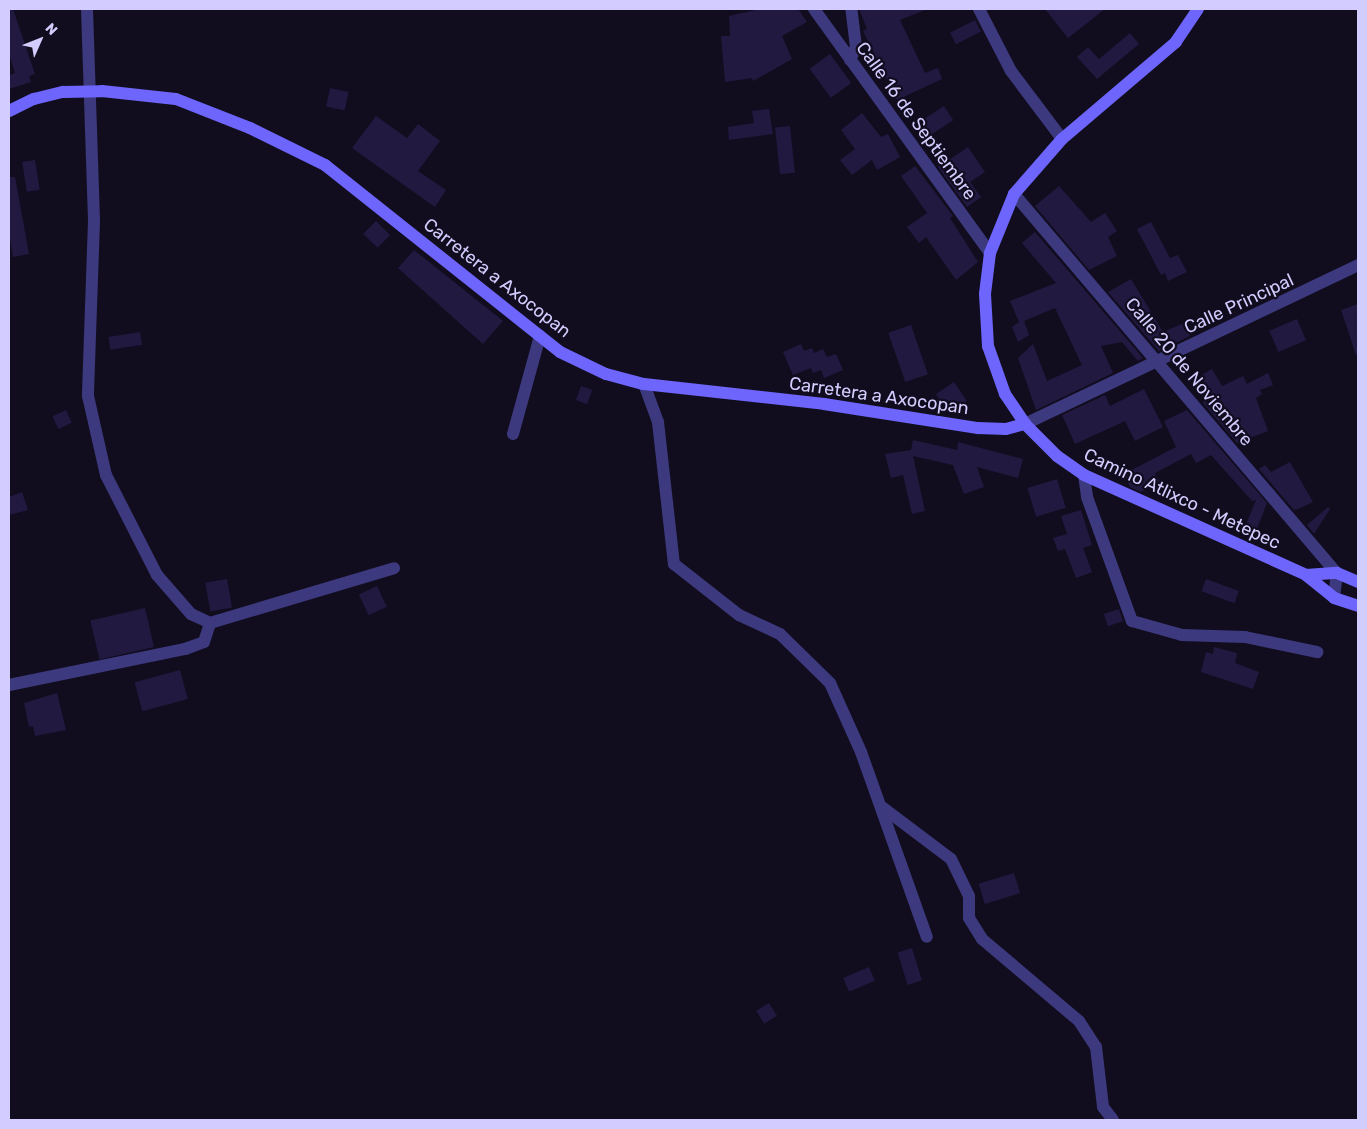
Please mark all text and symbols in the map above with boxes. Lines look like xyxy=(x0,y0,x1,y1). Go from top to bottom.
north arrow xyxy=(15,15,65,65)
text: N xyxy=(42,20,61,39)
street label: Calle 16 de Septiembre xyxy=(851,38,981,204)
street label: Carretera a Axocopan xyxy=(419,214,575,342)
street label: Calle Principal xyxy=(1181,269,1297,339)
street label: Calle 20 de Noviembre xyxy=(1121,293,1257,451)
street label: Carretera a Axocopan xyxy=(788,373,970,419)
street label: Camino Atlixco - Metepec xyxy=(1080,444,1284,554)

